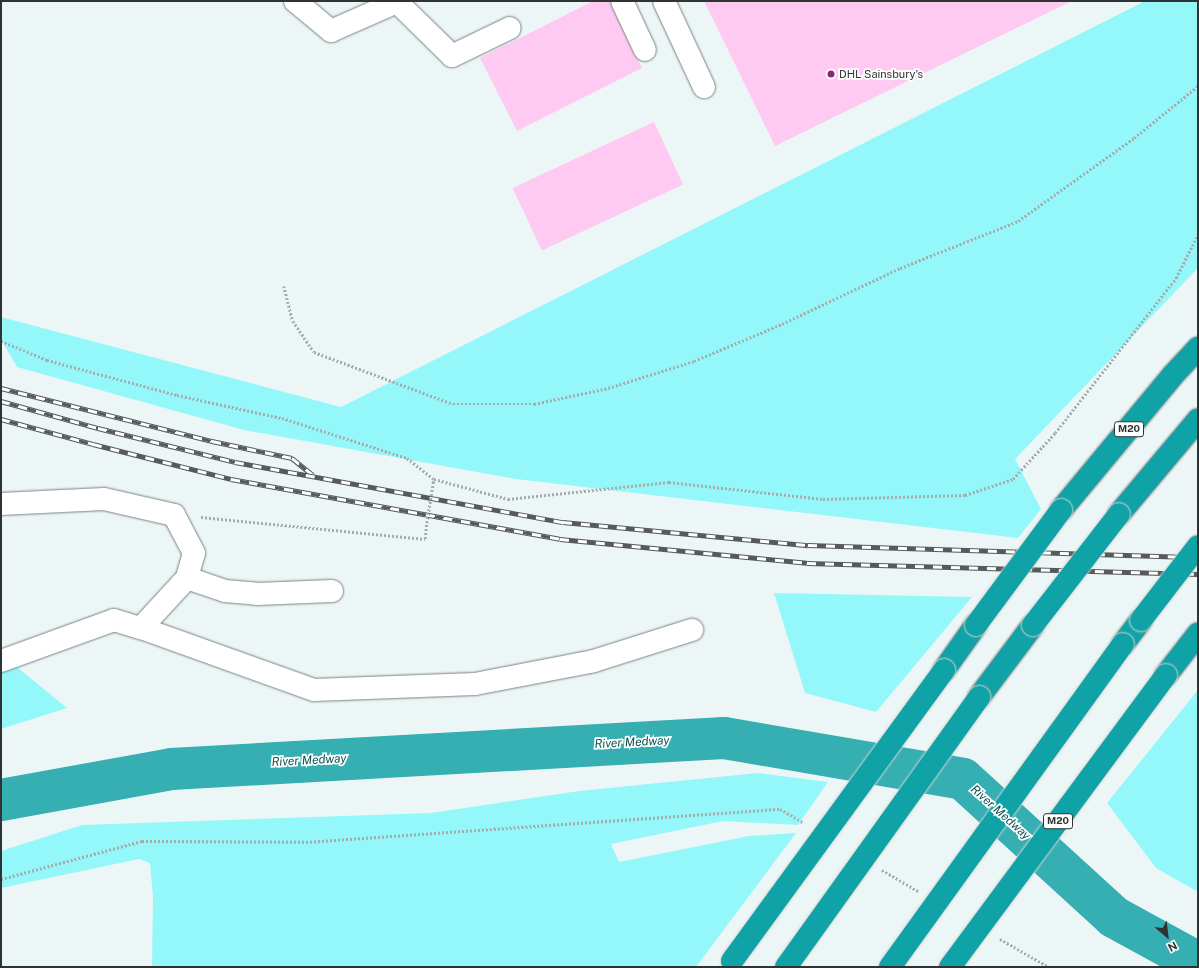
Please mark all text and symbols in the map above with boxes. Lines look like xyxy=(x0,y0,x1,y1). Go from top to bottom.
place label: DHL Sainsbury's xyxy=(839,67,923,81)
marker: DHL Sainsbury's xyxy=(826,69,836,79)
road number: M20 xyxy=(1114,421,1144,437)
water label: River Medway xyxy=(594,734,670,752)
water label: River Medway xyxy=(271,752,347,770)
water label: River Medway xyxy=(967,783,1033,843)
road number: M20 xyxy=(1043,813,1073,829)
north arrow xyxy=(1147,916,1187,956)
text: N xyxy=(1166,939,1179,954)

